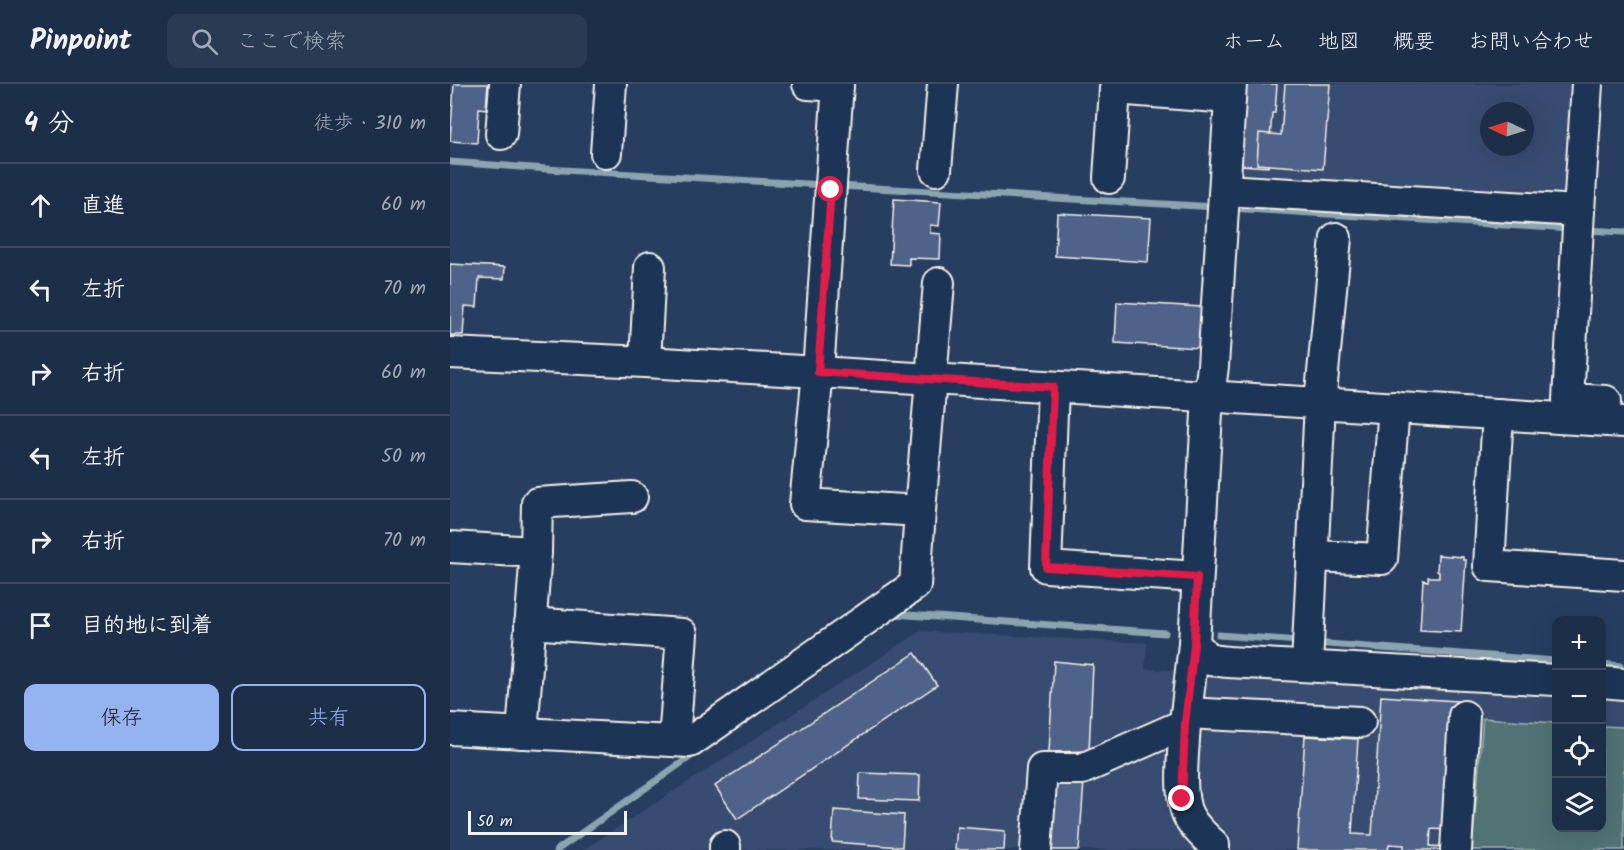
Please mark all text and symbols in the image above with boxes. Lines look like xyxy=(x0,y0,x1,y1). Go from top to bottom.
search box xyxy=(167,14,587,68)
text: Pinpoint xyxy=(30,19,131,64)
icon: search xyxy=(188,25,221,58)
text: ここで検索 xyxy=(236,25,346,60)
text: ホーム xyxy=(1223,26,1285,59)
text: 地図 xyxy=(1318,26,1360,59)
text: 概要 xyxy=(1393,26,1435,59)
text: お問い合わせ xyxy=(1468,26,1594,59)
north arrow xyxy=(1480,102,1534,156)
text: 4 分 xyxy=(24,103,74,145)
text: 徒歩 · 310 m xyxy=(314,108,426,140)
route start xyxy=(817,176,843,202)
icon: ahead xyxy=(24,189,57,222)
text: 直進 xyxy=(81,189,125,224)
text: 60 m xyxy=(381,189,426,221)
icon: left xyxy=(24,273,57,306)
text: 左折 xyxy=(81,273,125,308)
text: 70 m xyxy=(383,273,426,305)
icon: right xyxy=(24,357,57,390)
text: 右折 xyxy=(81,357,125,392)
text: 60 m xyxy=(381,357,426,389)
icon: left xyxy=(24,441,57,474)
text: 左折 xyxy=(81,441,125,476)
text: 50 m xyxy=(381,441,426,473)
icon: right xyxy=(24,525,57,558)
text: 右折 xyxy=(81,525,125,560)
text: 70 m xyxy=(383,525,426,557)
icon: arrive xyxy=(24,609,57,642)
text: 目的地に到着 xyxy=(81,609,213,644)
map controls xyxy=(1552,616,1606,832)
button: + xyxy=(1552,616,1606,670)
button: − xyxy=(1552,670,1606,724)
button: 保存 xyxy=(24,684,219,751)
button: 共有 xyxy=(231,684,426,751)
button: locate xyxy=(1552,724,1606,778)
button: layers xyxy=(1552,778,1606,832)
route end xyxy=(1168,785,1194,811)
scale bar xyxy=(468,808,627,836)
text: 50 m xyxy=(477,809,513,834)

